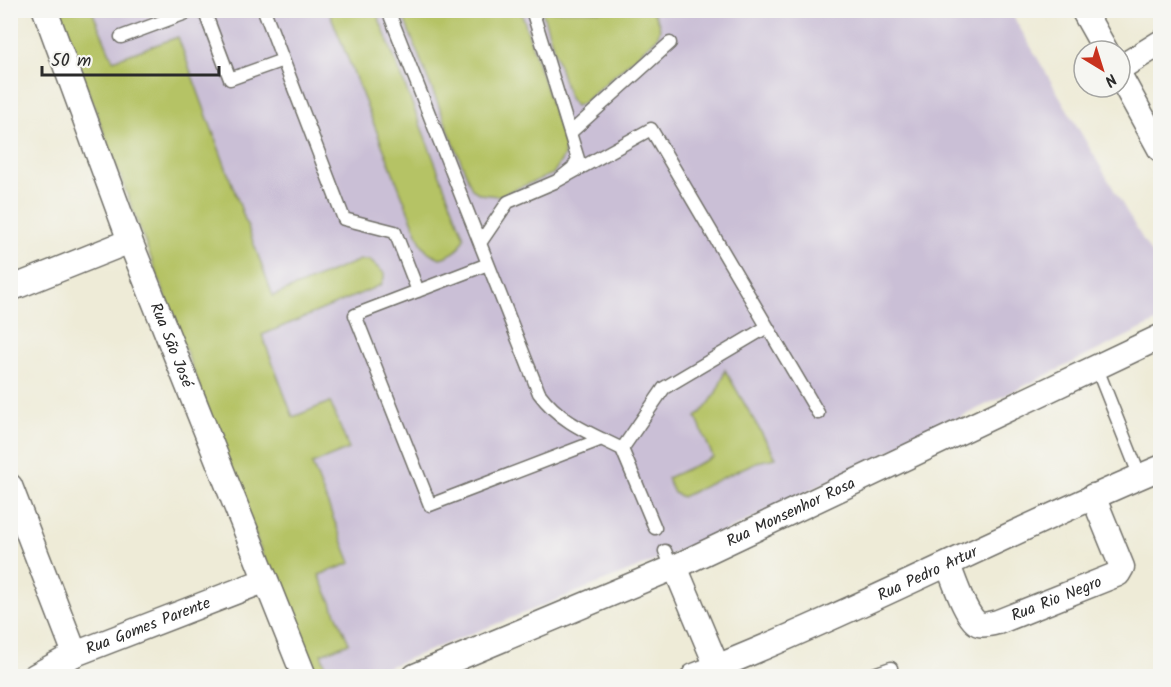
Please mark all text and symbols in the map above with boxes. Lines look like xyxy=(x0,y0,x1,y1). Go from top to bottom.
scale bar xyxy=(42,39,219,77)
north arrow xyxy=(1072,39,1132,99)
text: 50 m xyxy=(51,47,91,76)
text: N xyxy=(1099,67,1122,93)
street label: Rua São José xyxy=(143,299,200,392)
street label: Rua Monsenhor Rosa xyxy=(722,471,860,554)
street label: Rua Pedro Artur xyxy=(873,539,983,608)
street label: Rua Rio Negro xyxy=(1007,569,1106,628)
street label: Rua Gomes Parente xyxy=(82,590,214,661)

